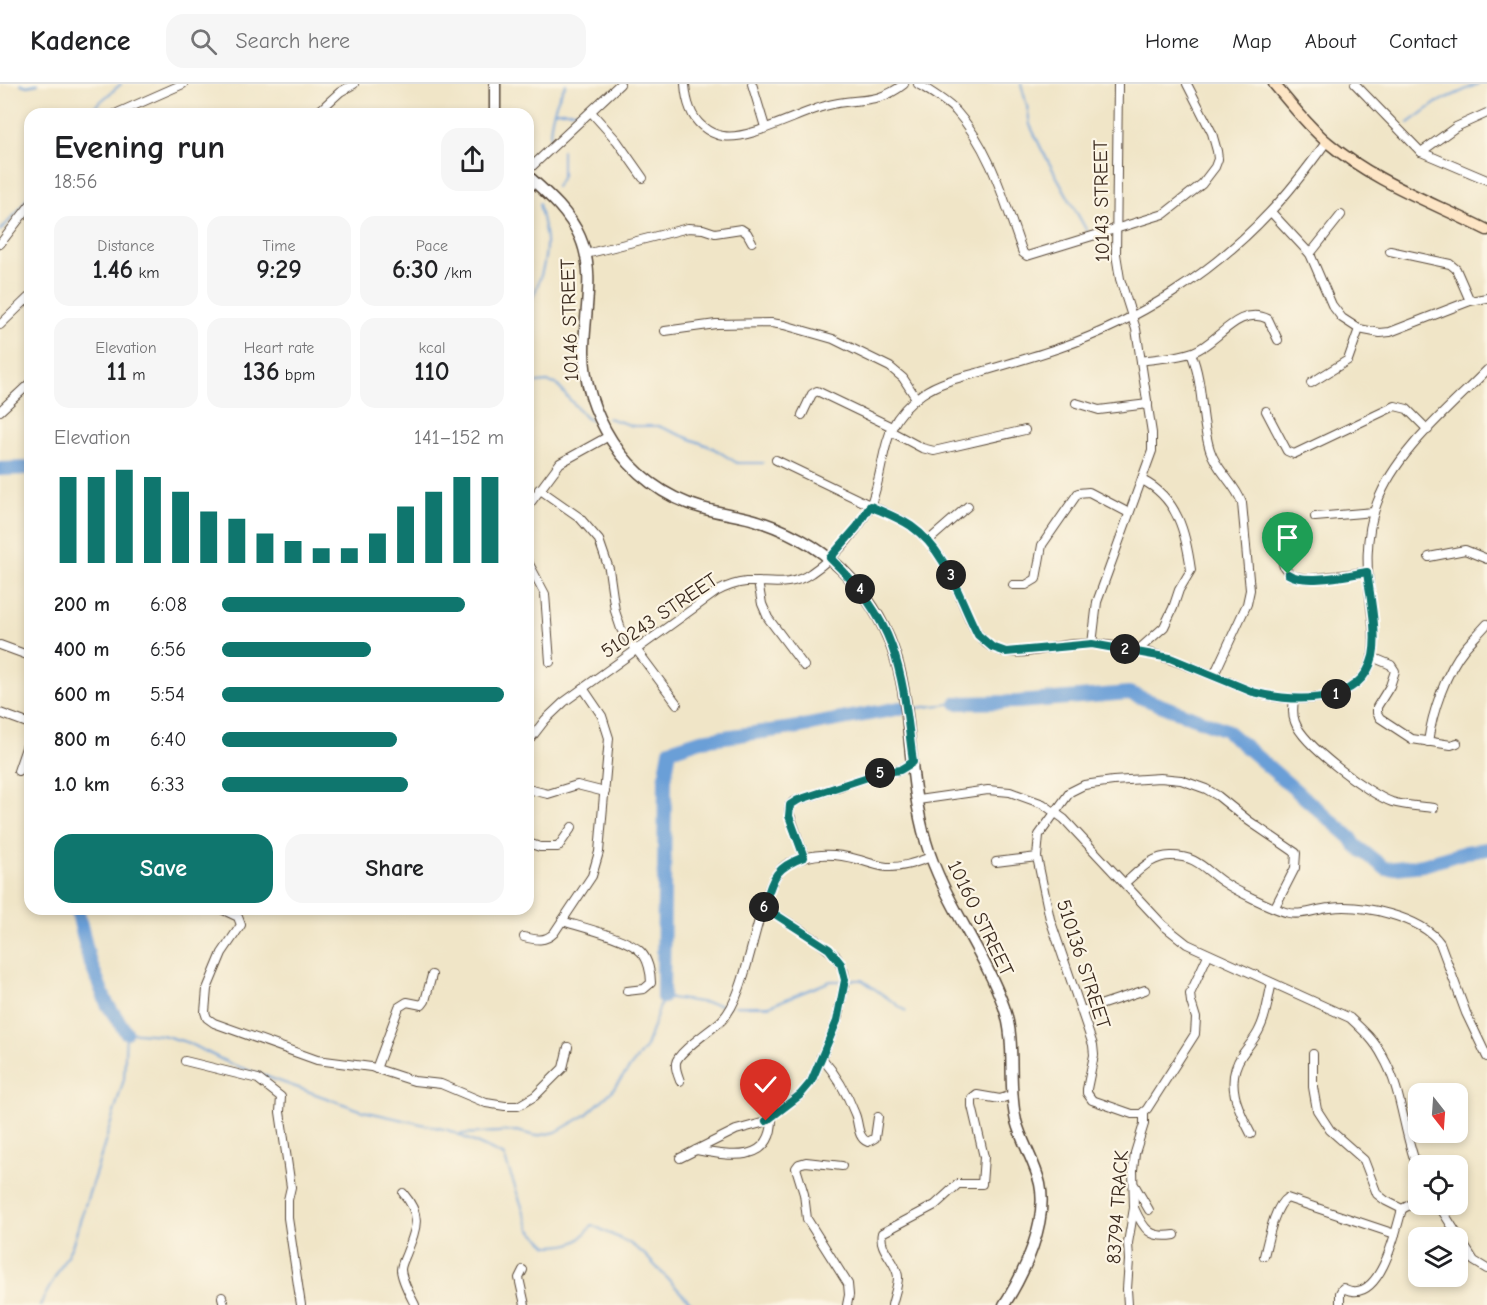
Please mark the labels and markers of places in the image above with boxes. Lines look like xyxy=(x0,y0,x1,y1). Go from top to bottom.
pin xyxy=(1262,512,1313,574)
pin: 3 xyxy=(936,560,966,590)
pin: 4 xyxy=(845,574,875,604)
pin: 2 xyxy=(1110,634,1140,664)
pin: 1 xyxy=(1321,679,1351,709)
pin: 5 xyxy=(865,758,895,788)
pin: 6 xyxy=(749,892,779,922)
pin xyxy=(740,1059,791,1121)

